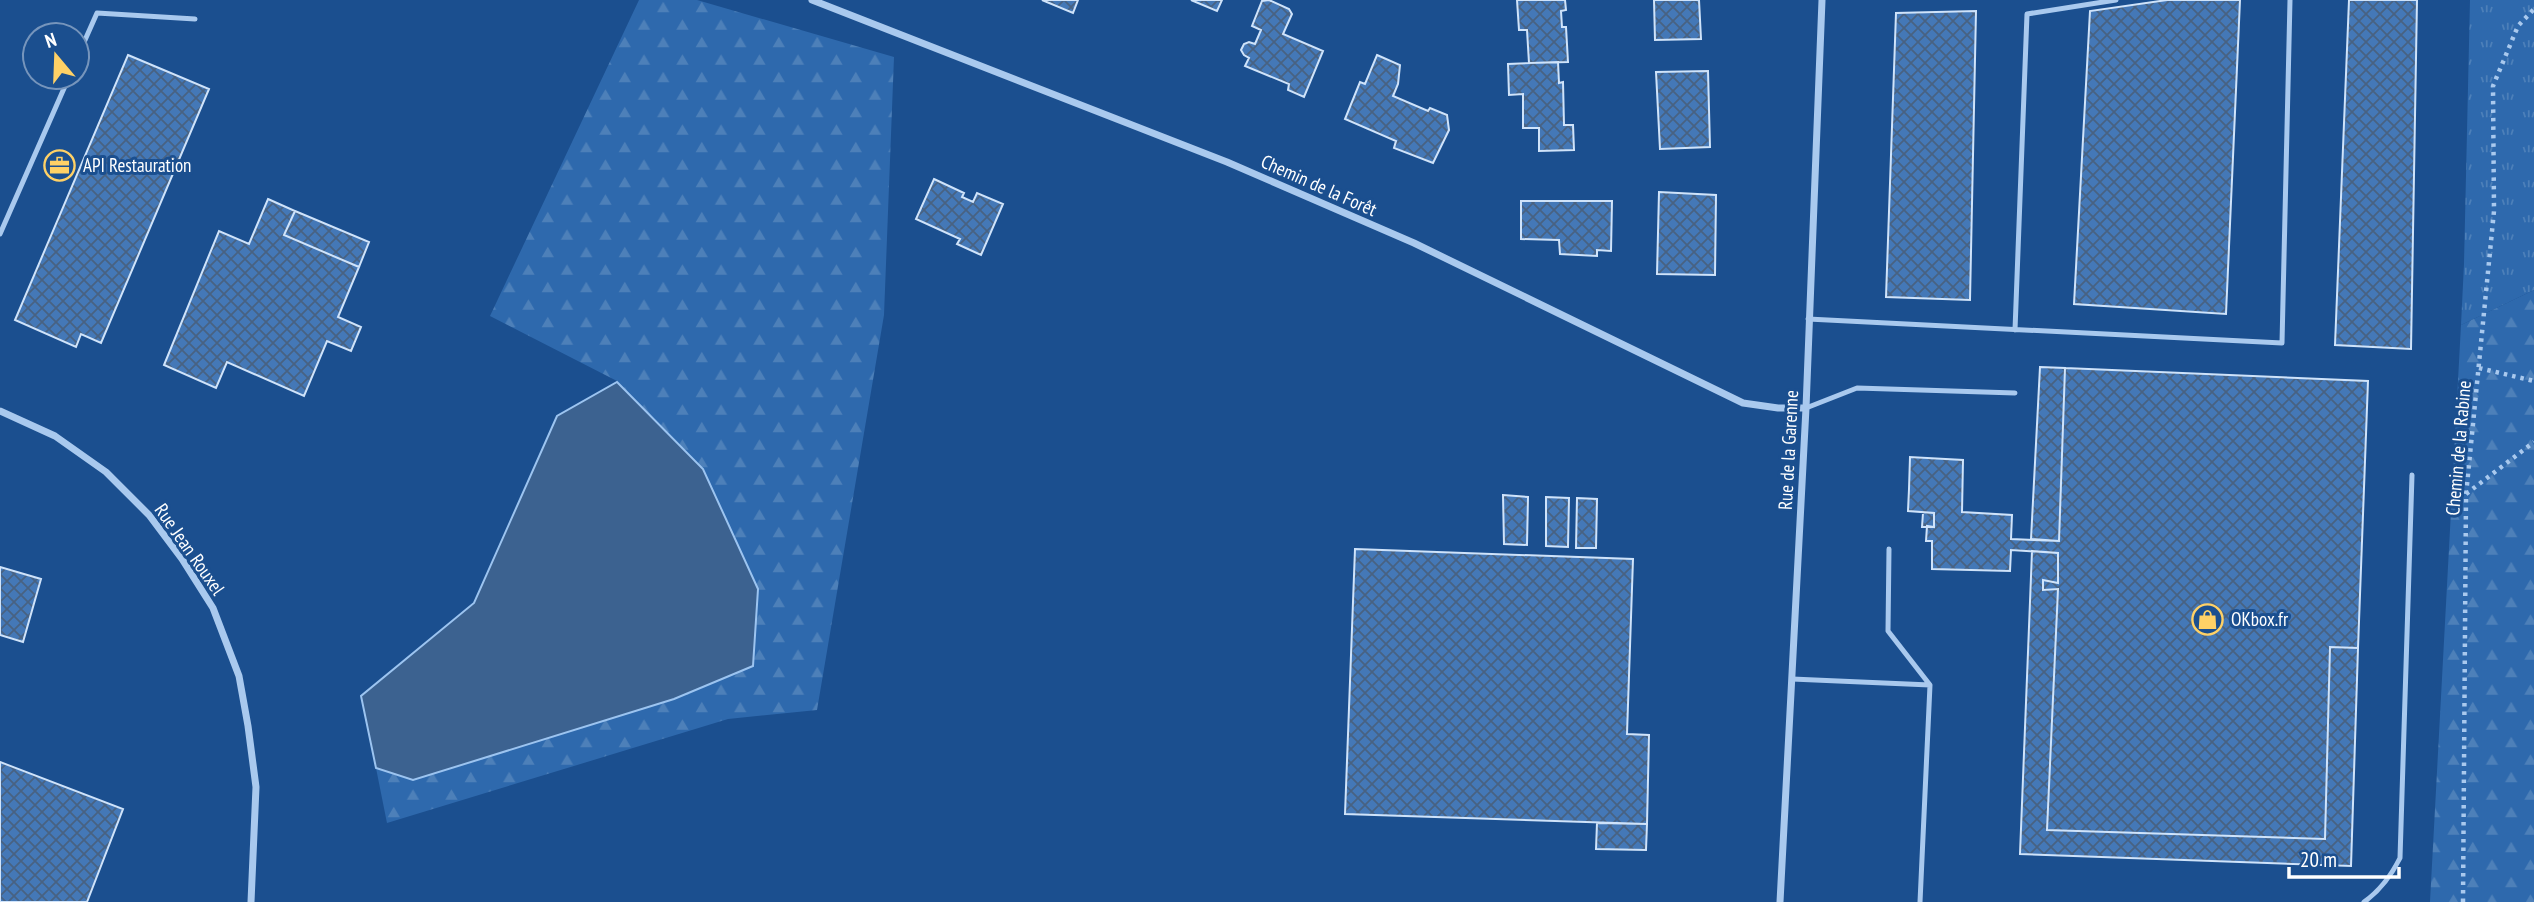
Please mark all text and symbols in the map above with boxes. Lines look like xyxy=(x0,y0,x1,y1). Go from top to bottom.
north arrow xyxy=(21,21,91,91)
text: N xyxy=(42,27,59,53)
office icon: API Restauration xyxy=(43,148,77,182)
street label: Chemin de la Forêt xyxy=(1257,149,1381,222)
place label: API Restauration xyxy=(83,153,191,177)
street label: Chemin de la Rabine xyxy=(2440,379,2476,516)
street label: Rue de la Garenne xyxy=(1773,389,1803,511)
street label: Rue Jean Rouxel xyxy=(150,499,231,600)
shop icon: OKbox.fr xyxy=(2191,602,2225,636)
place label: OKbox.fr xyxy=(2231,607,2289,631)
scale bar xyxy=(2289,836,2399,880)
text: 20 m xyxy=(2300,846,2337,873)

